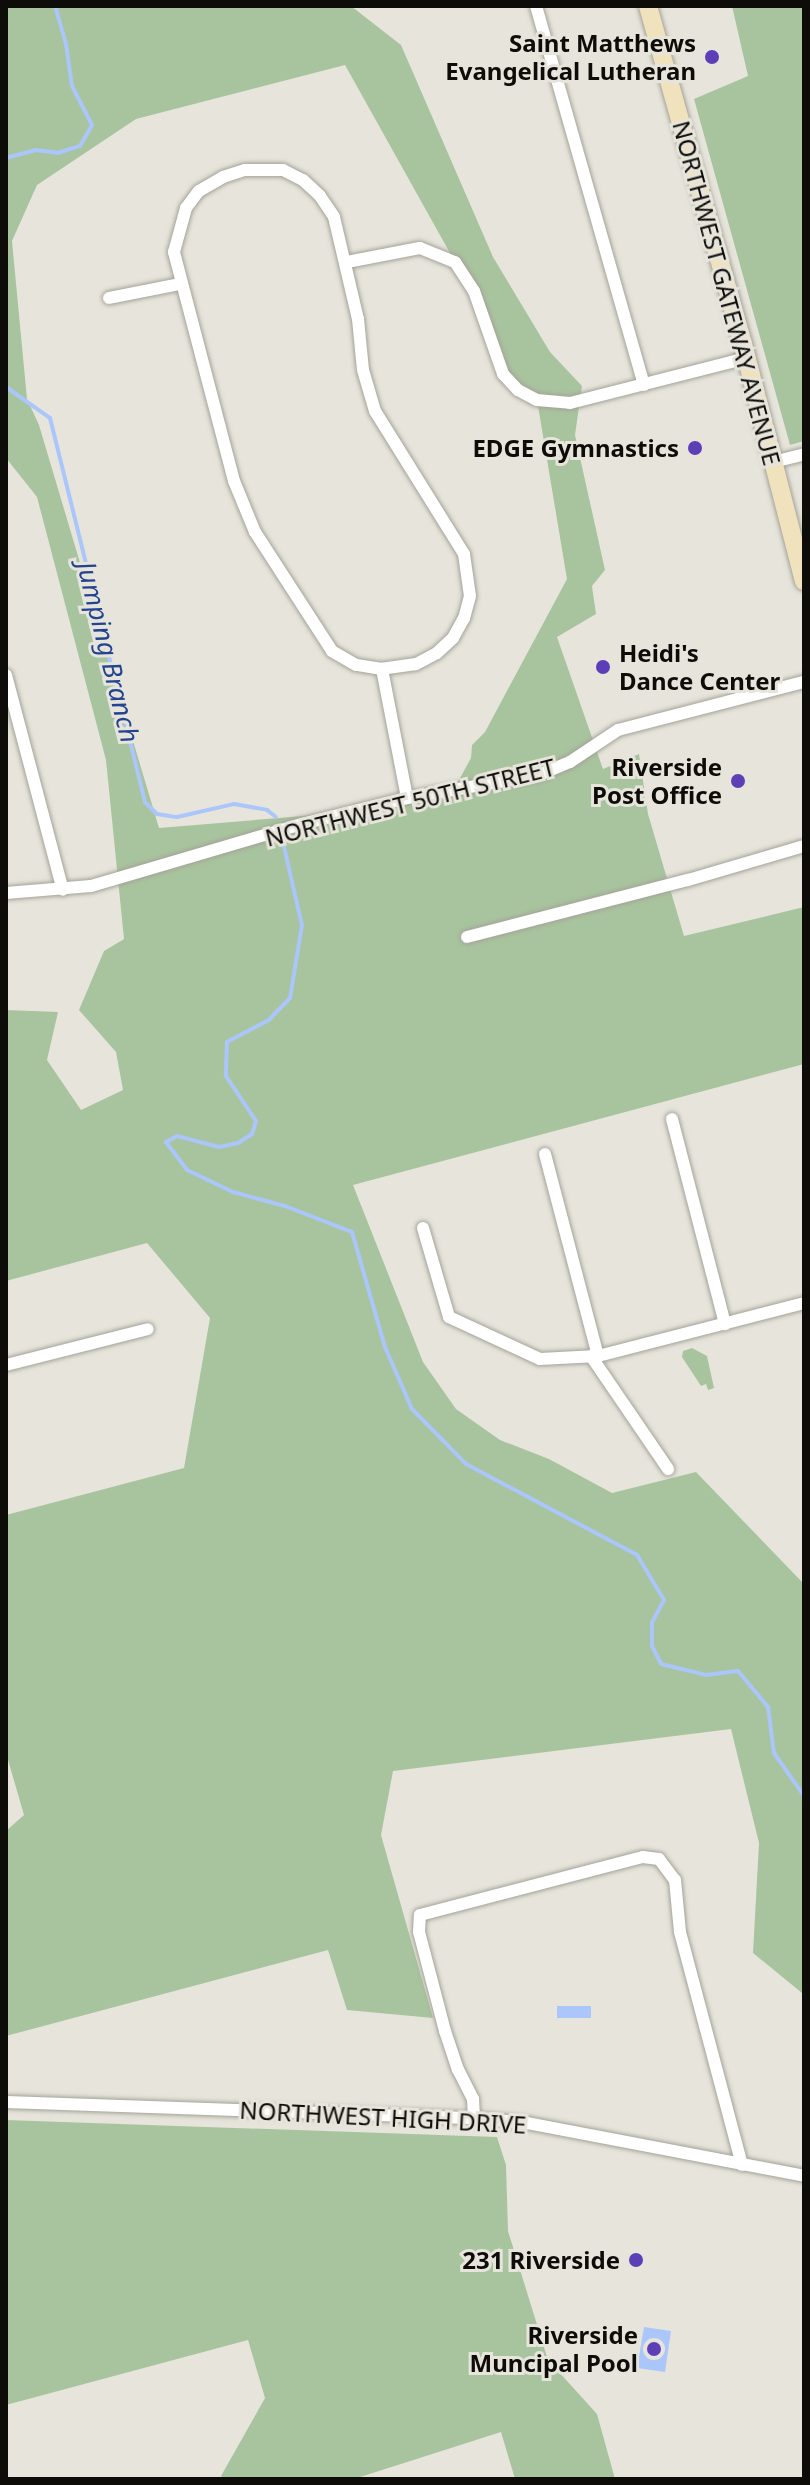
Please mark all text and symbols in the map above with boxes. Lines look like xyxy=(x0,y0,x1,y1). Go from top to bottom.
place label: Saint Matthews Evangelical Lutheran xyxy=(445,29,696,85)
marker: Saint Matthews Evangelical Lutheran xyxy=(703,48,721,66)
street label: NORTHWEST GATEWAY AVENUE xyxy=(667,118,787,468)
place label: EDGE Gymnastics xyxy=(472,434,679,462)
marker: EDGE Gymnastics xyxy=(686,439,704,457)
water label: Jumping Branch xyxy=(70,558,146,746)
place label: Heidi's Dance Center xyxy=(619,639,780,695)
marker: Heidi's Dance Center xyxy=(594,658,612,676)
street label: NORTHWEST 50TH STREET xyxy=(262,752,558,852)
place label: Riverside Post Office xyxy=(592,753,722,809)
marker: Riverside Post Office xyxy=(729,772,747,790)
street label: NORTHWEST HIGH DRIVE xyxy=(239,2095,527,2139)
place label: 231 Riverside xyxy=(462,2246,620,2274)
marker: 231 Riverside xyxy=(627,2251,645,2269)
place label: Riverside Muncipal Pool xyxy=(470,2321,638,2377)
marker: Riverside Muncipal Pool xyxy=(645,2340,663,2358)

